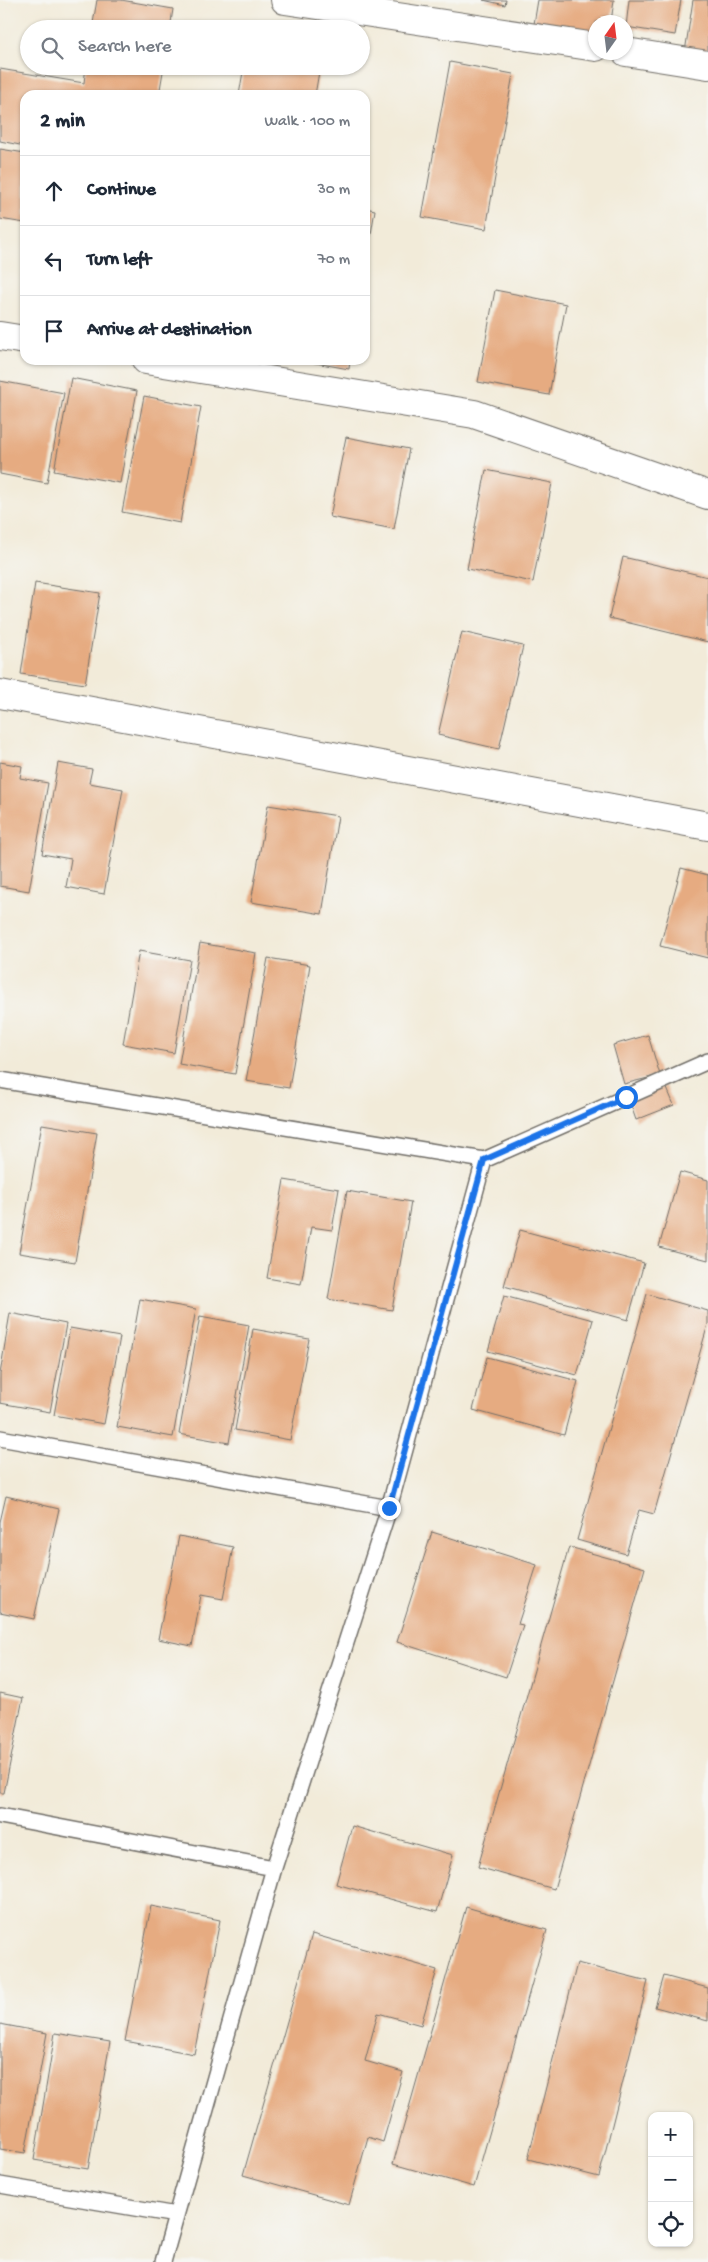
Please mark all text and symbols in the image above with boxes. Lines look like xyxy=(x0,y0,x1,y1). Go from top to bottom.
north arrow xyxy=(588,15,633,60)
search box xyxy=(20,20,370,75)
icon: search xyxy=(38,34,66,62)
text: Search here xyxy=(78,36,172,59)
text: 2 min xyxy=(40,110,85,135)
text: Walk · 100 m xyxy=(264,113,350,132)
icon: ahead xyxy=(40,177,68,205)
text: Continue xyxy=(87,179,156,202)
text: 30 m xyxy=(317,181,350,200)
icon: left xyxy=(40,247,68,275)
text: Turn left xyxy=(87,249,151,272)
text: 70 m xyxy=(317,251,350,270)
icon: arrive xyxy=(40,317,68,345)
text: Arrive at destination xyxy=(87,319,251,342)
route start xyxy=(615,1086,638,1109)
route end xyxy=(378,1497,401,1520)
map controls xyxy=(648,2112,693,2247)
button: + xyxy=(648,2112,693,2157)
button: − xyxy=(648,2157,693,2202)
button: locate xyxy=(648,2202,693,2247)

